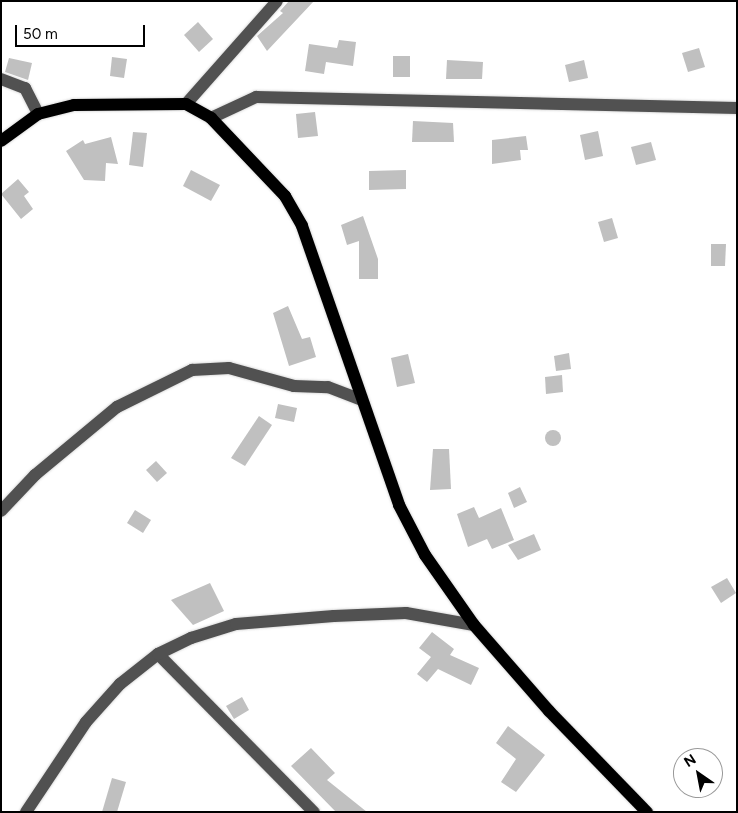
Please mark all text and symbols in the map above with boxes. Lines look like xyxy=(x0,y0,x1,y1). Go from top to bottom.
scale bar xyxy=(18,15,148,47)
text: 50 m xyxy=(23,25,58,43)
north arrow xyxy=(673,748,723,798)
text: N xyxy=(681,751,699,771)

